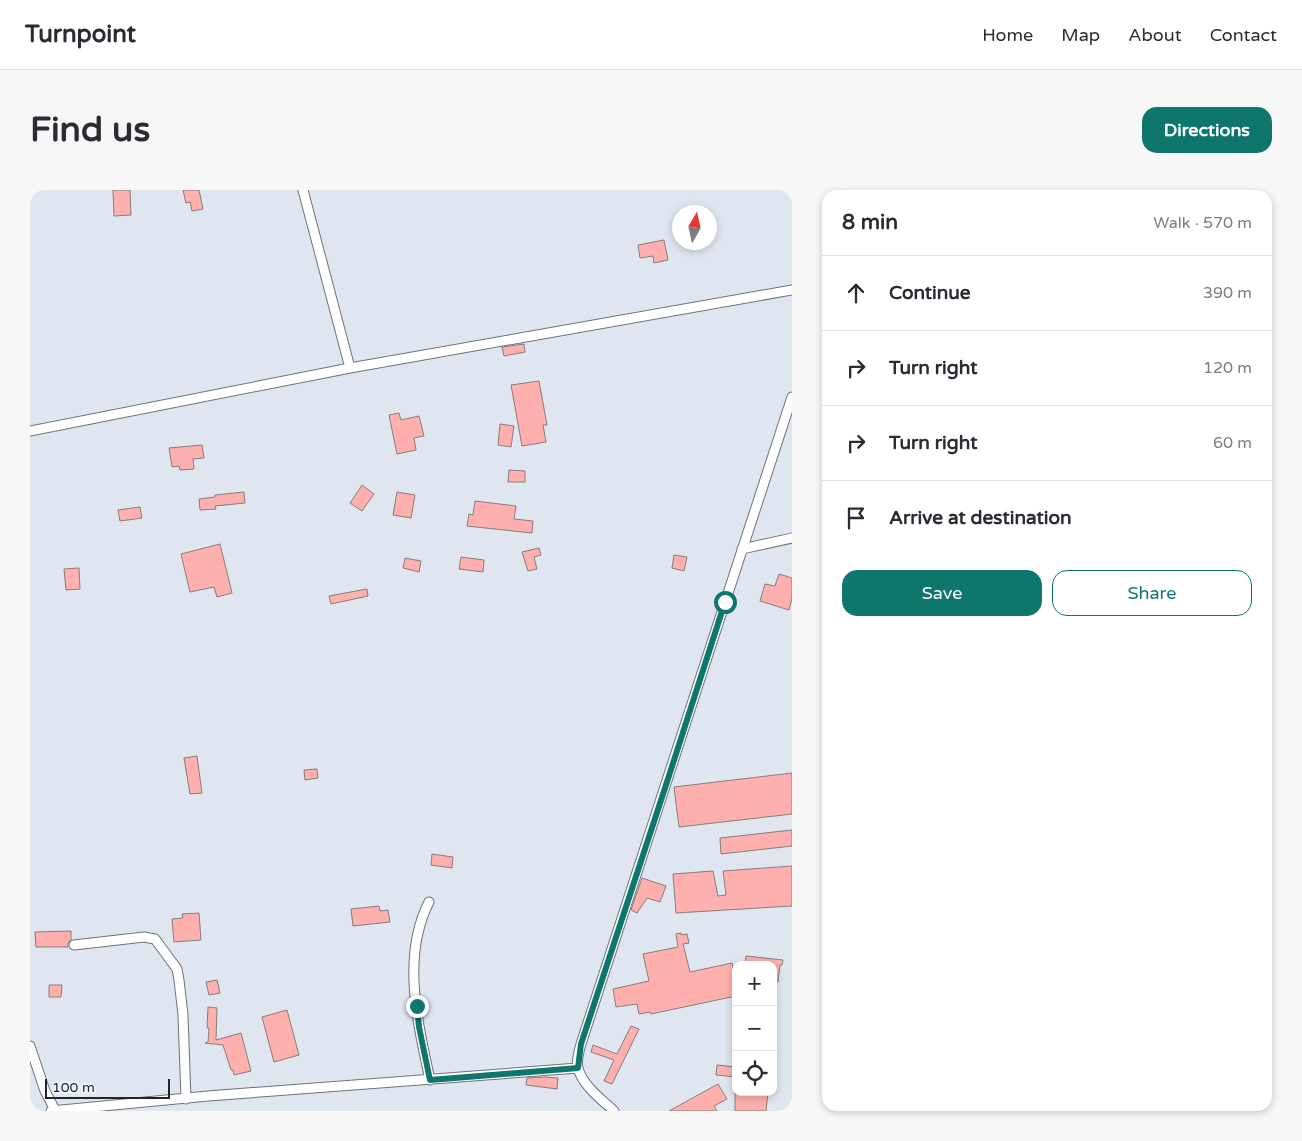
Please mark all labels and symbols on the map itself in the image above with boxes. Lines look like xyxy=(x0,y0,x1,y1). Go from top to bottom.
north arrow xyxy=(672,205,717,250)
route start xyxy=(714,591,737,614)
route end xyxy=(406,995,429,1018)
scale bar xyxy=(45,1076,170,1099)

